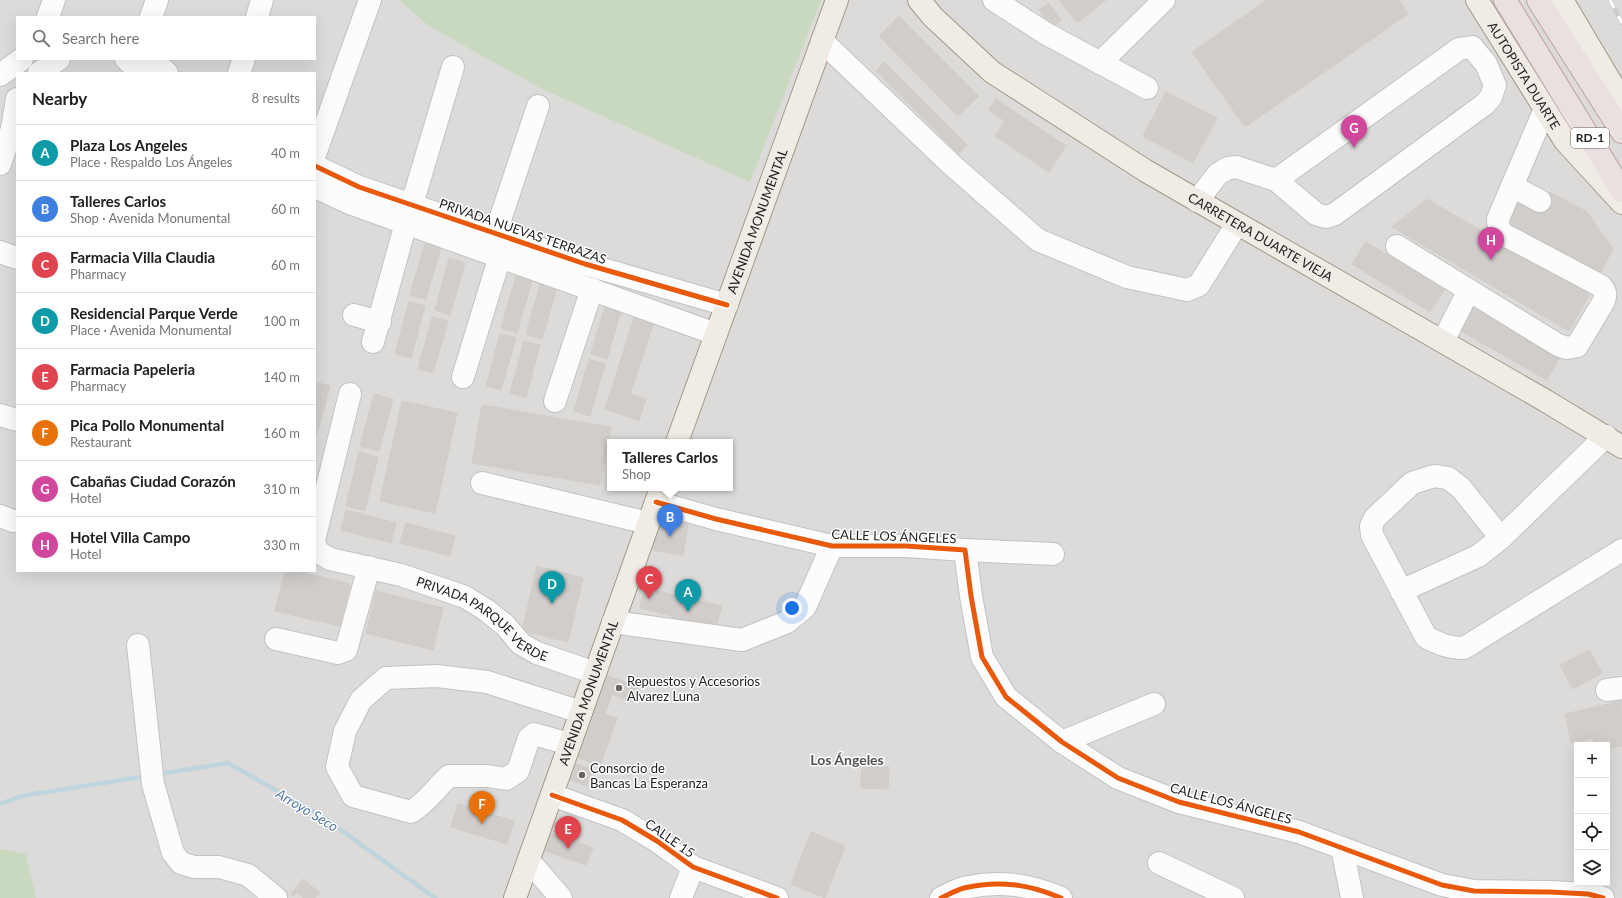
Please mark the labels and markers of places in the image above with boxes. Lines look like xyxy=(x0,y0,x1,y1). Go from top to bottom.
pin: G xyxy=(1341,115,1367,148)
pin: H xyxy=(1478,227,1504,260)
pin: B xyxy=(657,504,683,537)
pin: C xyxy=(636,566,662,599)
pin: D xyxy=(539,571,565,604)
pin: A xyxy=(675,579,701,612)
place label: Repuestos y Accesorios Alvarez Luna xyxy=(627,673,760,704)
marker: Repuestos y Accesorios Alvarez Luna xyxy=(614,683,624,693)
place label: Consorcio de Bancas La Esperanza xyxy=(590,760,708,791)
marker: Consorcio de Bancas La Esperanza xyxy=(577,770,587,780)
pin: F xyxy=(469,791,495,824)
pin: E xyxy=(555,816,581,849)

